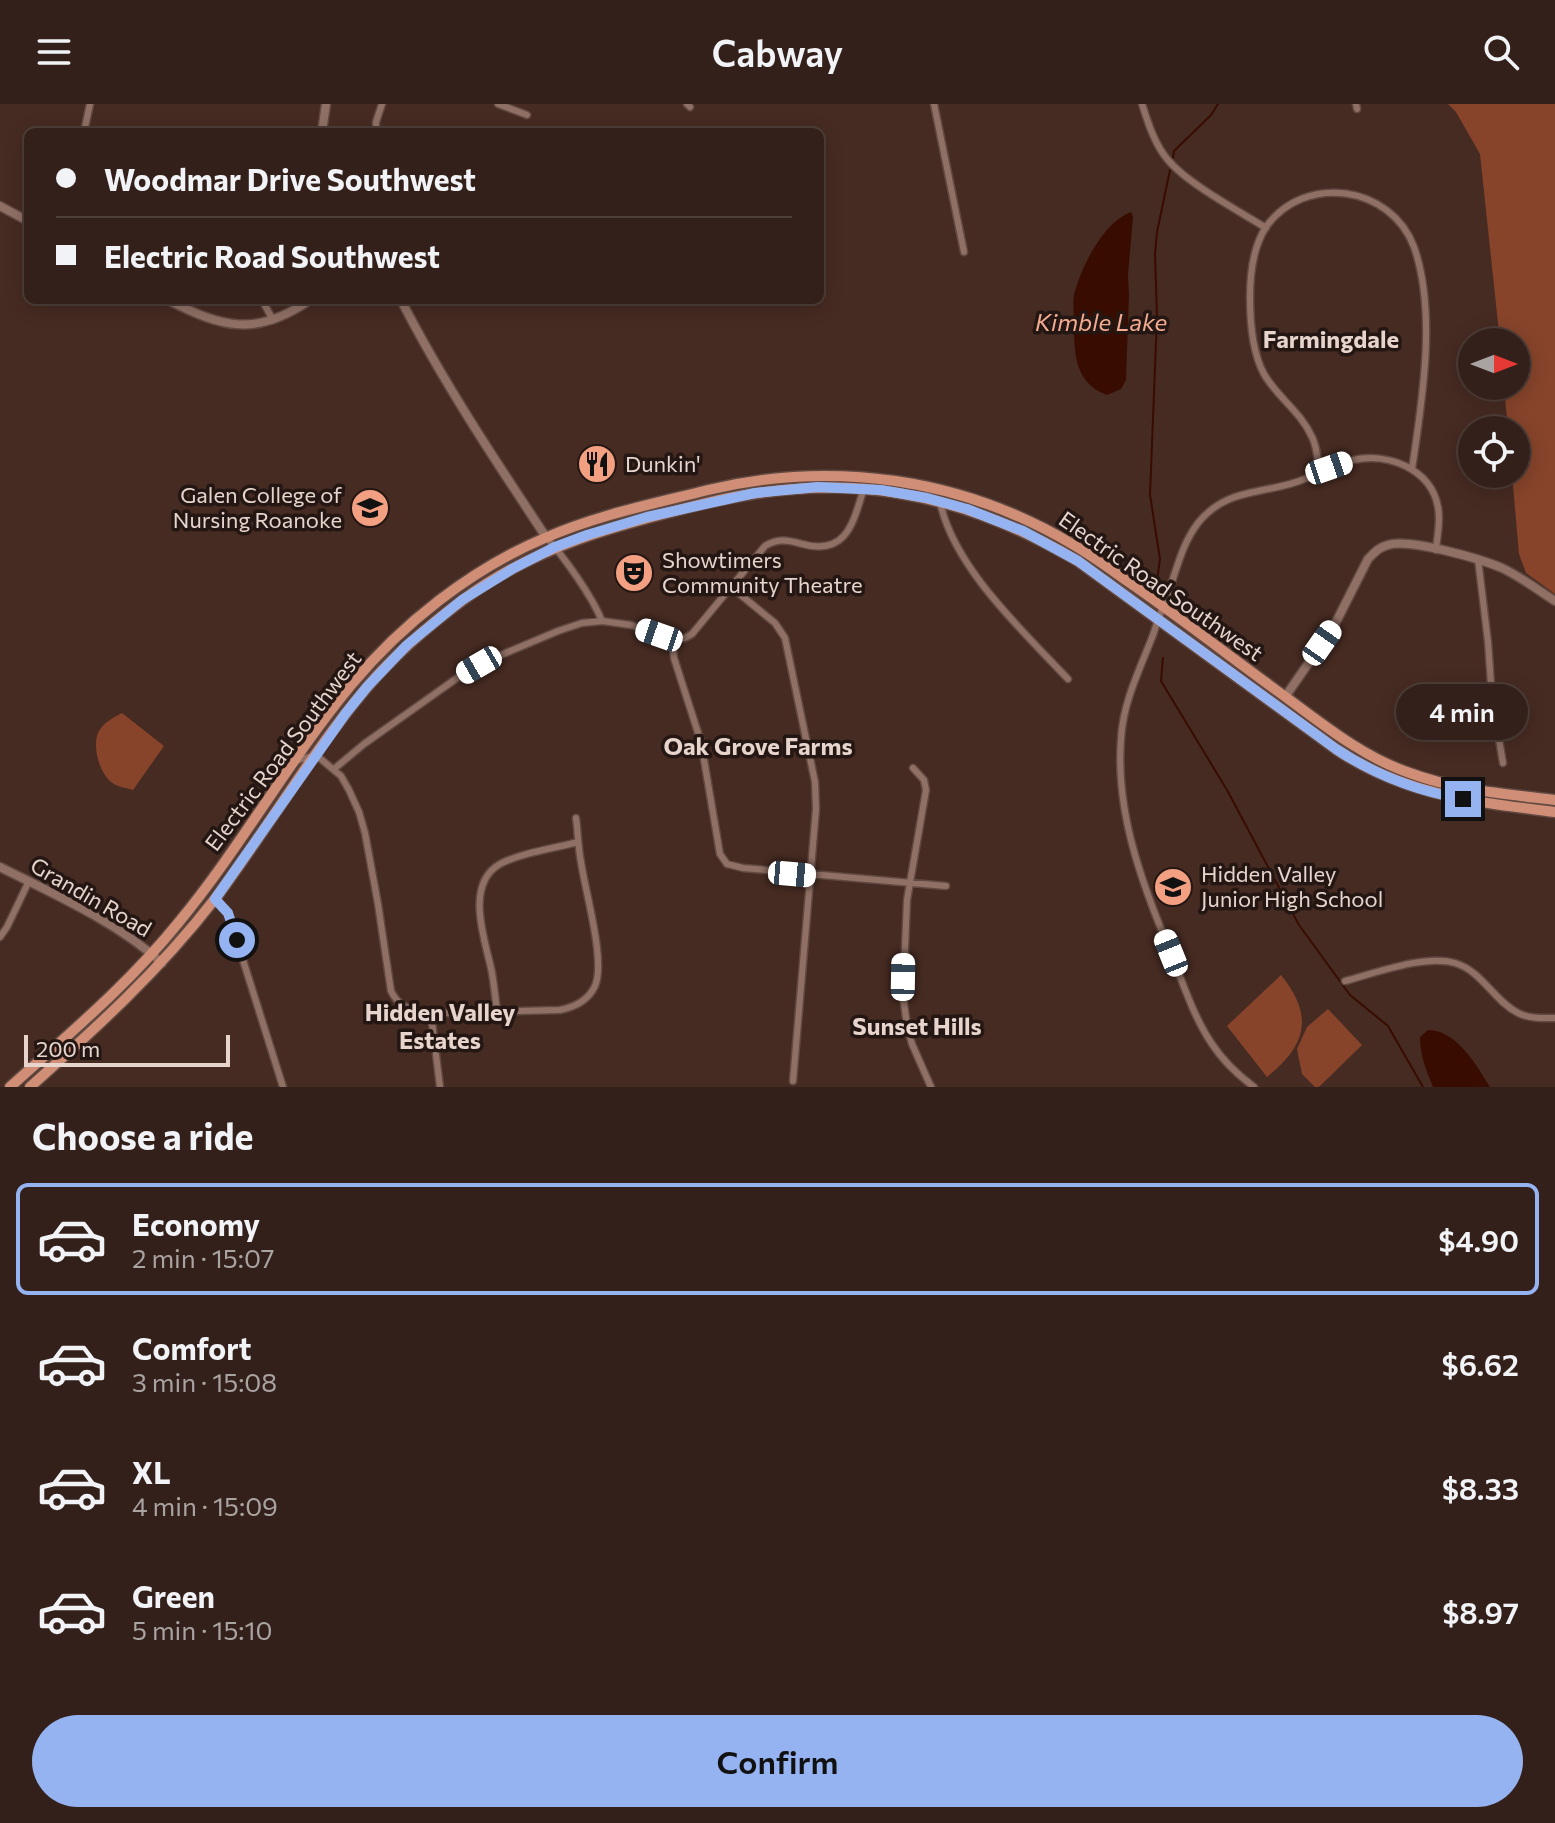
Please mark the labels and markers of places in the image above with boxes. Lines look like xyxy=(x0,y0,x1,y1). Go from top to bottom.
restaurant icon: Dunkin' xyxy=(576,443,618,485)
place label: Dunkin' xyxy=(625,450,701,477)
place label: Galen College of Nursing Roanoke xyxy=(173,481,342,533)
school or university icon: Galen College of Nursing Roanoke xyxy=(349,487,391,529)
place label: Showtimers Community Theatre xyxy=(662,546,863,598)
theatre icon: Showtimers Community Theatre xyxy=(613,552,655,594)
place label: Hidden Valley Junior High School xyxy=(1201,860,1383,912)
school or university icon: Hidden Valley Junior High School xyxy=(1152,866,1194,908)

